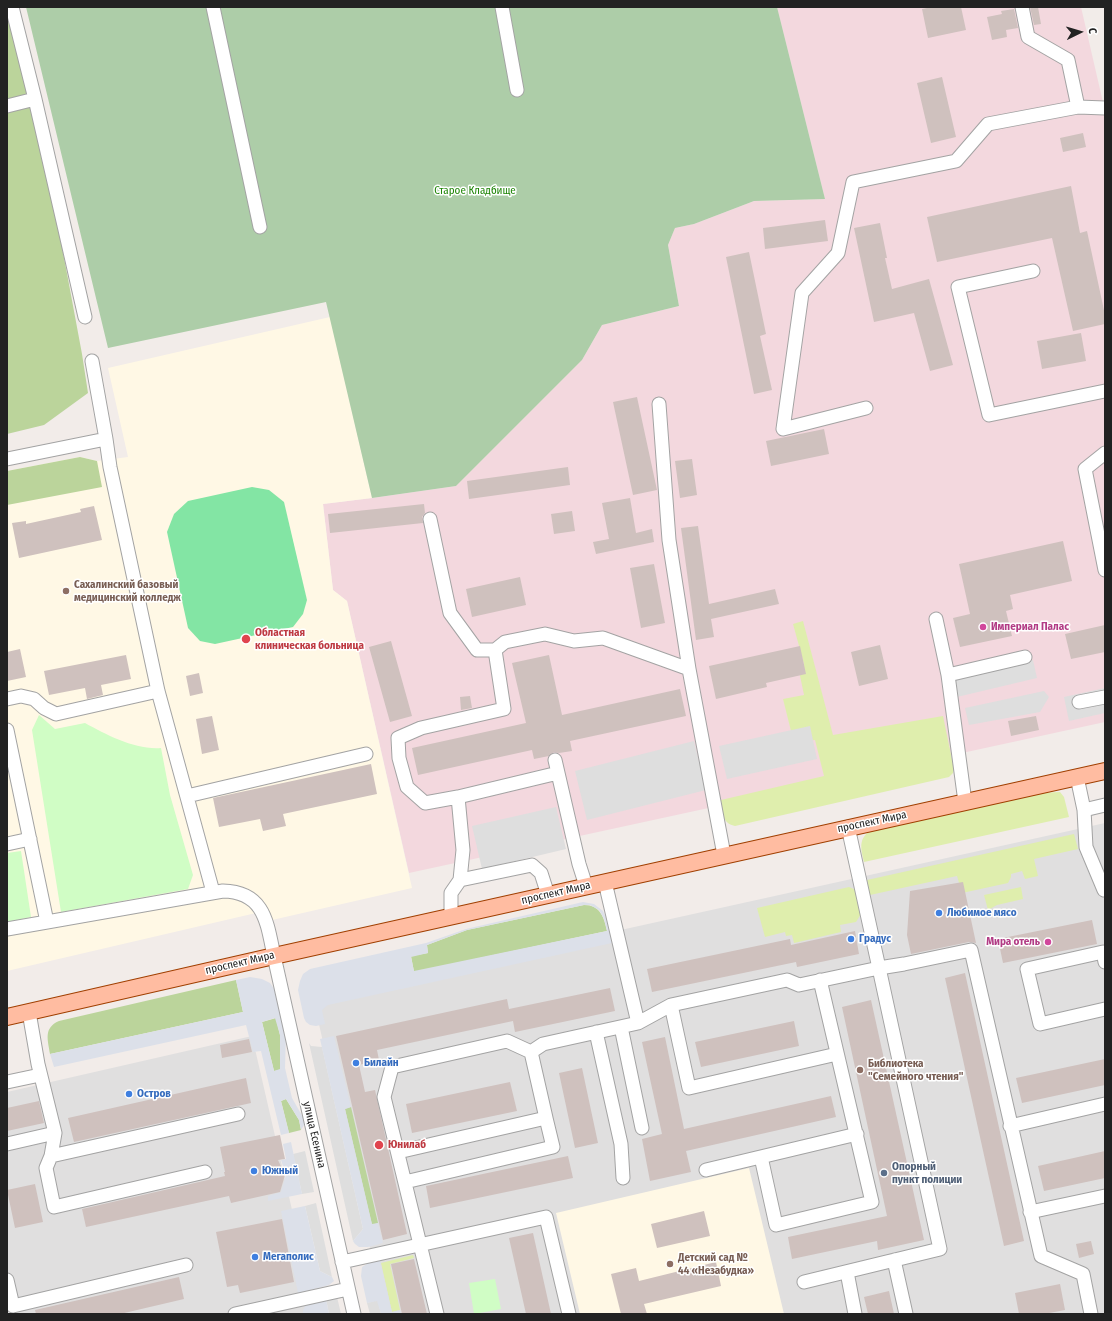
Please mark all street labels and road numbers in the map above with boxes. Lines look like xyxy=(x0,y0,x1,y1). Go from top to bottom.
street label: проспект Мира xyxy=(836,808,908,836)
street label: проспект Мира xyxy=(520,879,592,907)
street label: проспект Мира xyxy=(204,949,276,977)
street label: улица Есенина xyxy=(300,1100,328,1170)

